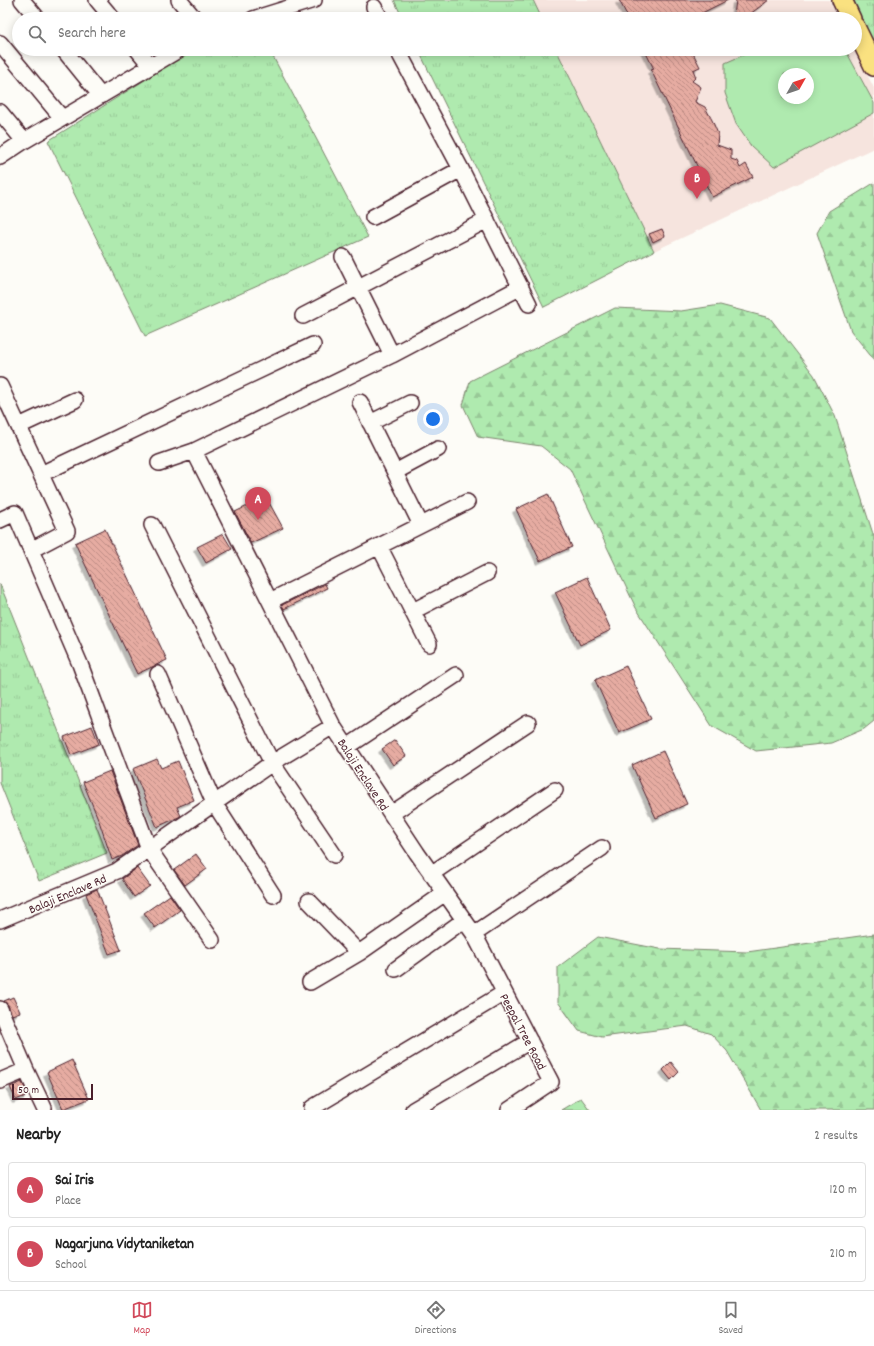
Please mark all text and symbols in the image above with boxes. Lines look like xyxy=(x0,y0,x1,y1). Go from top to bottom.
search box xyxy=(12,12,862,56)
icon: search xyxy=(26,23,48,45)
text: Search here xyxy=(58,23,126,45)
north arrow xyxy=(778,68,814,104)
pin: B xyxy=(684,166,710,199)
your location xyxy=(423,409,443,429)
pin: A xyxy=(245,487,271,520)
street label: Balaji Enclave Rd xyxy=(331,735,392,815)
street label: Balaji Enclave Rd xyxy=(26,870,110,920)
street label: Peepal Tree Road xyxy=(494,991,550,1074)
scale bar xyxy=(12,1082,93,1101)
text: 50 m xyxy=(18,1083,39,1099)
text: Nearby xyxy=(16,1124,60,1148)
text: 2 results xyxy=(814,1127,858,1146)
text: Sai Iris xyxy=(55,1170,94,1192)
text: A xyxy=(26,1181,34,1200)
text: 120 m xyxy=(829,1181,857,1200)
text: Place xyxy=(55,1192,81,1211)
text: Nagarjuna Vidytaniketan xyxy=(55,1234,194,1256)
text: B xyxy=(27,1245,33,1264)
text: 210 m xyxy=(829,1245,857,1264)
text: School xyxy=(55,1256,87,1275)
tab: Map xyxy=(131,1299,153,1339)
tab: Directions xyxy=(415,1299,457,1339)
tab: Saved xyxy=(718,1299,743,1339)

